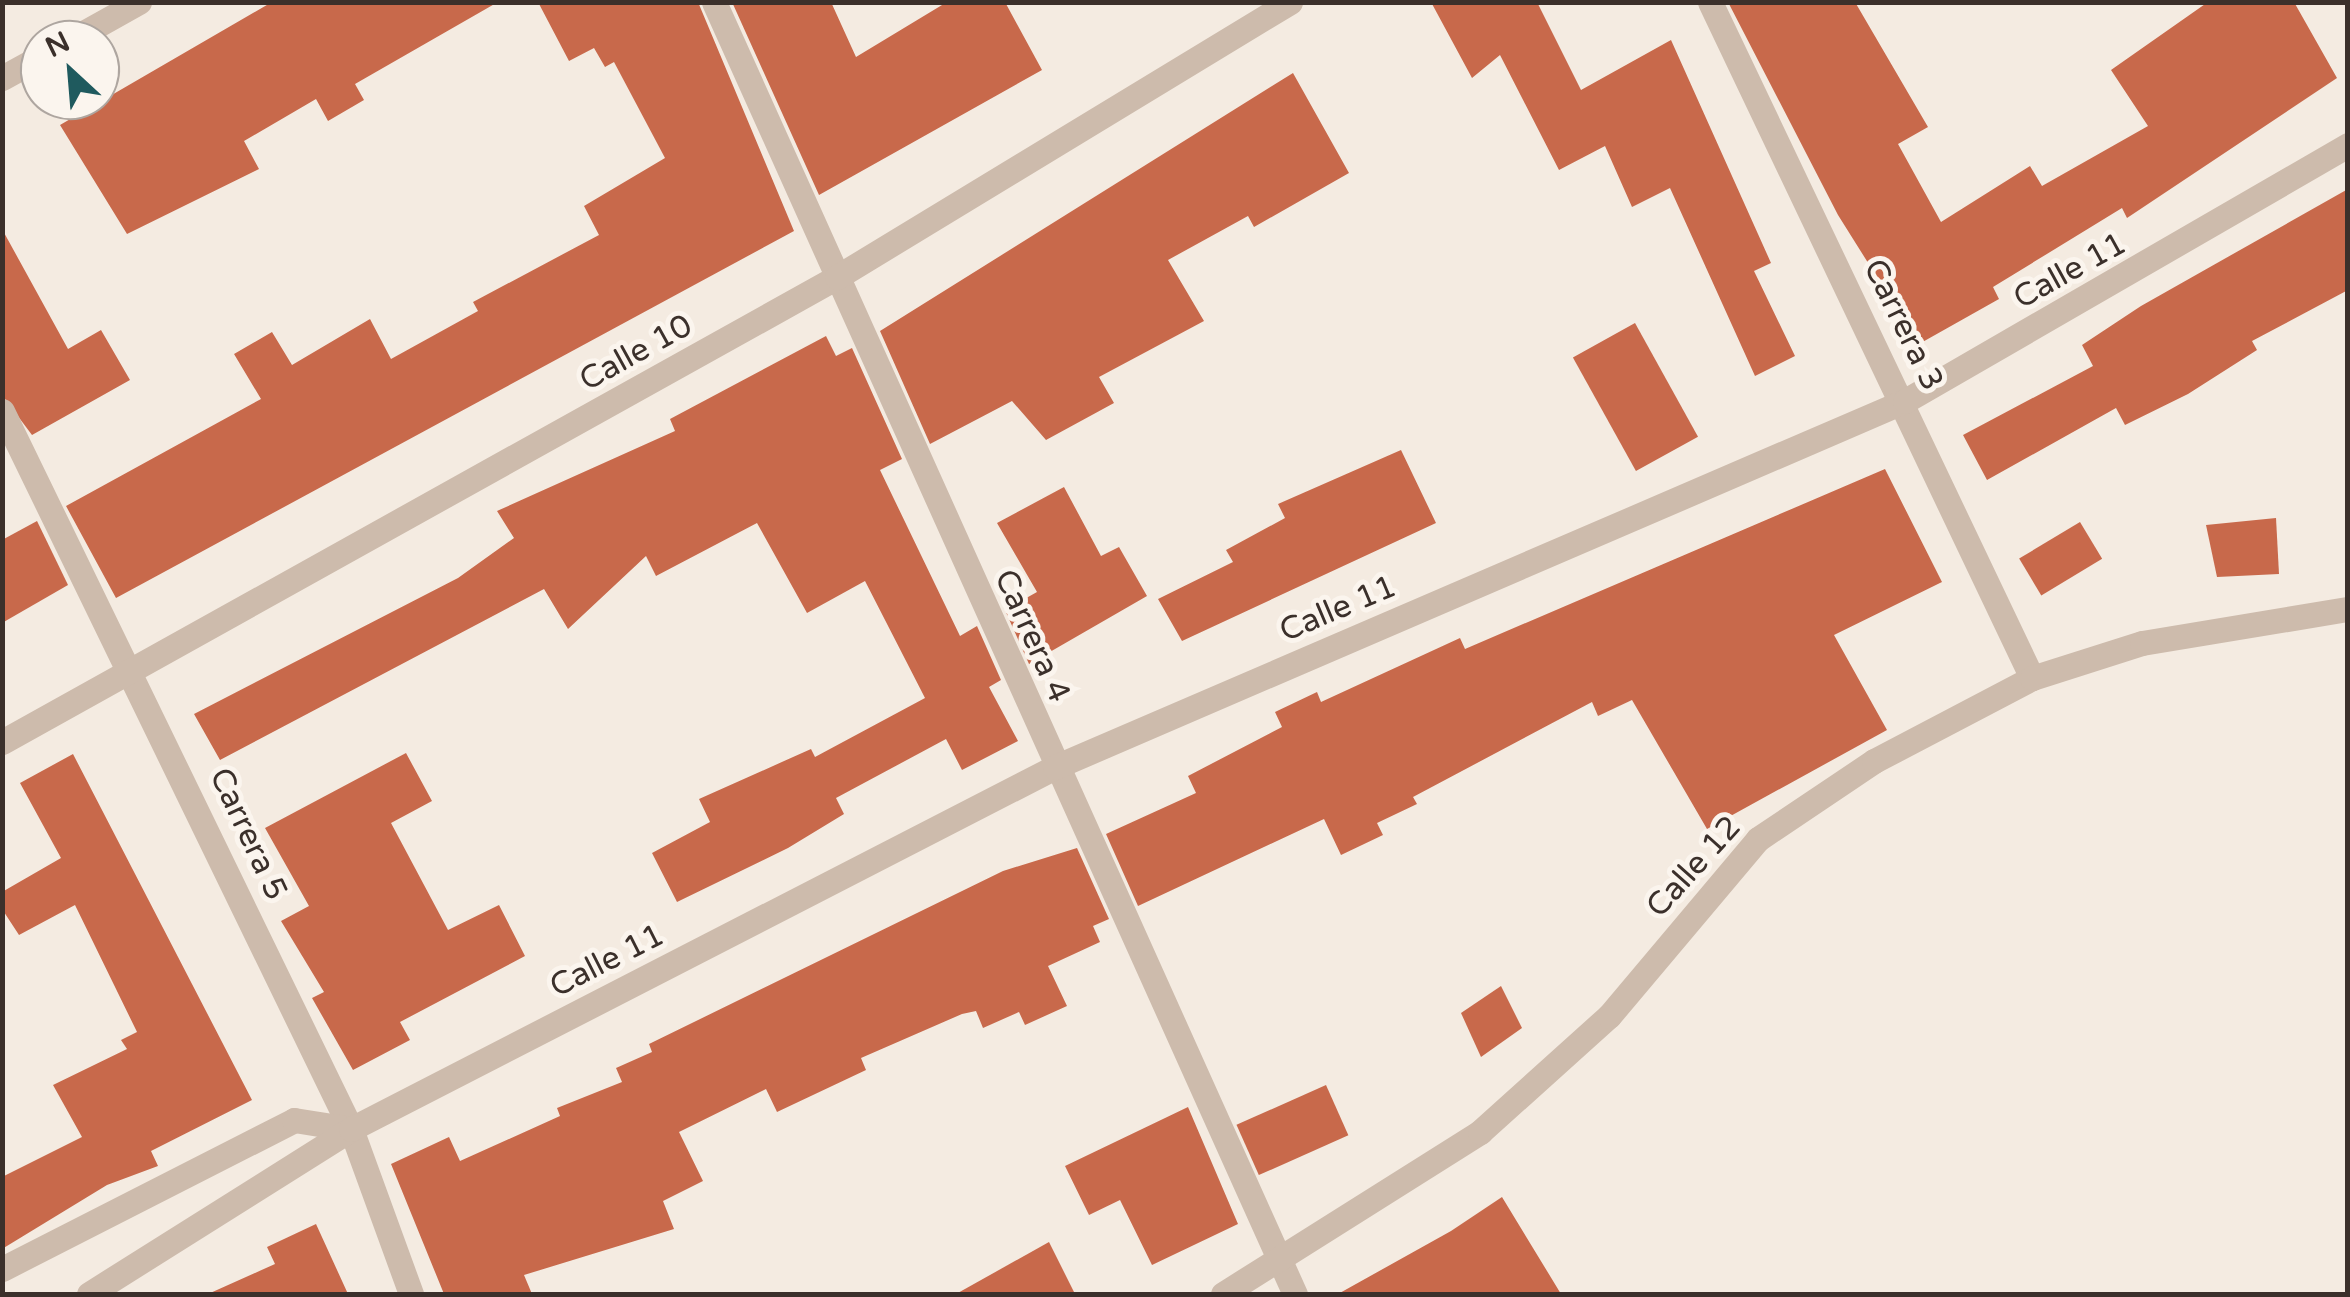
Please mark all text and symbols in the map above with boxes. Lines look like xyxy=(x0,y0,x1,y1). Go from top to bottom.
north arrow xyxy=(20,20,120,120)
text: N xyxy=(40,25,75,65)
street label: Calle 11 xyxy=(2007,224,2133,318)
street label: Carrera 3 xyxy=(1855,253,1951,397)
street label: Calle 10 xyxy=(573,306,699,400)
street label: Carrera 4 xyxy=(986,564,1078,708)
street label: Calle 11 xyxy=(1274,567,1402,651)
street label: Carrera 5 xyxy=(201,762,295,906)
street label: Calle 12 xyxy=(1639,809,1749,925)
street label: Calle 11 xyxy=(544,916,670,1006)

